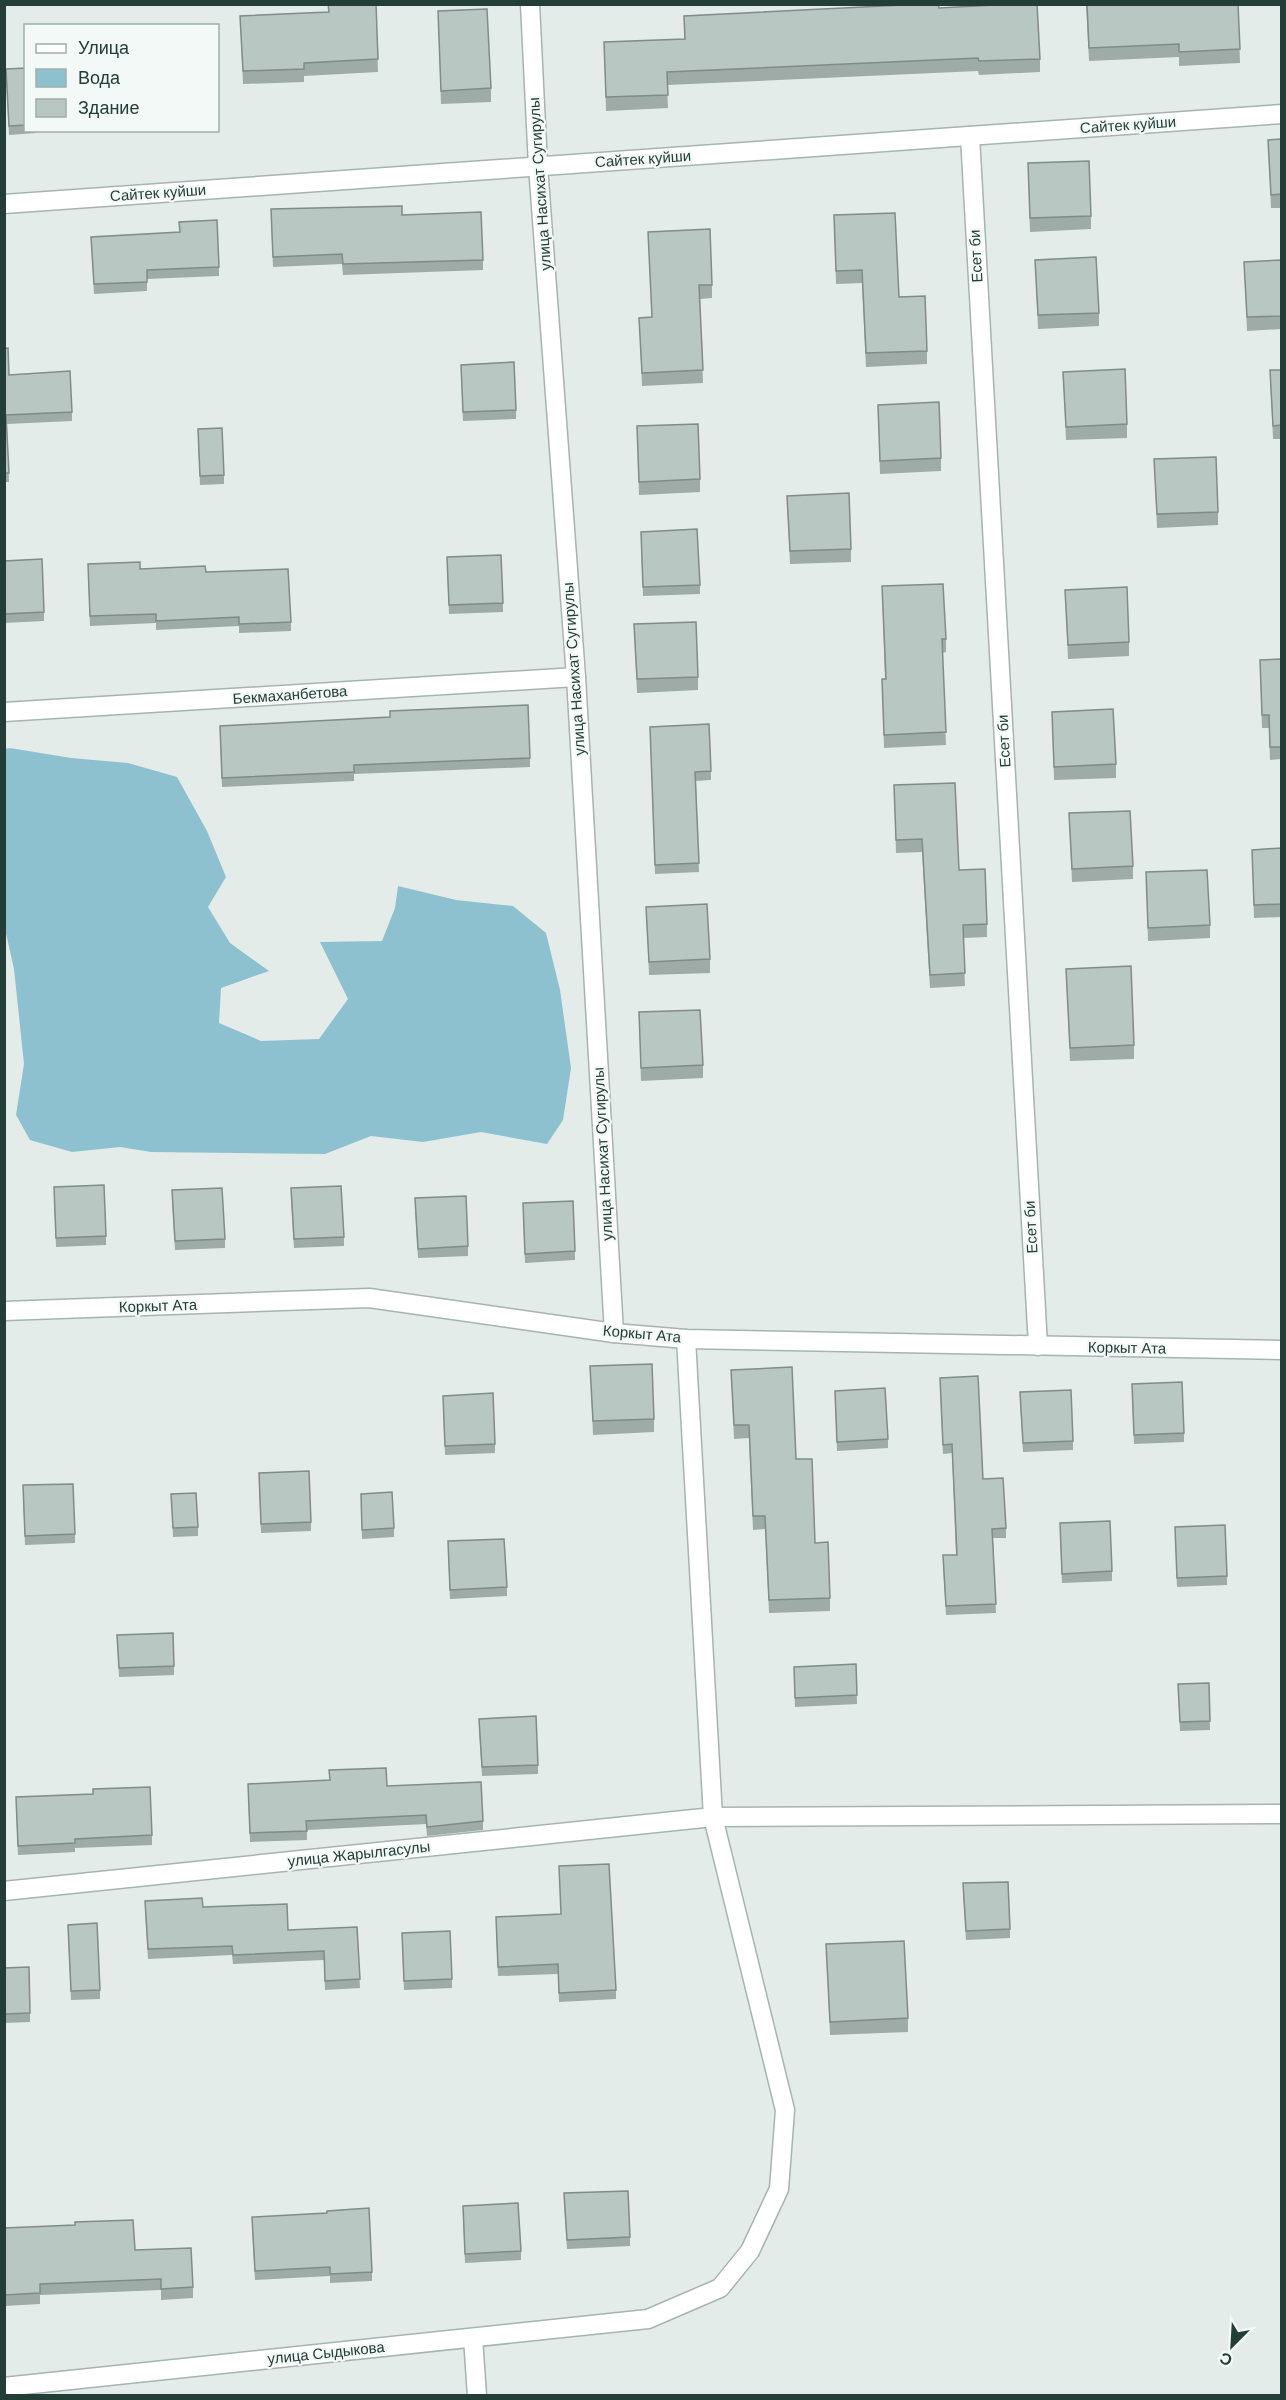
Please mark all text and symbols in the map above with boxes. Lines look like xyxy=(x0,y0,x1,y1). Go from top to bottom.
legend xyxy=(24,24,219,132)
text: Улица xyxy=(78,36,130,60)
text: Вода xyxy=(78,66,121,90)
text: Здание xyxy=(78,96,139,120)
street label: улица Насихат Сугирулы xyxy=(524,97,556,271)
street label: Сайтек куйши xyxy=(1079,112,1177,138)
street label: Сайтек куйши xyxy=(594,146,692,172)
street label: Сайтек куйши xyxy=(109,180,207,206)
street label: Есет би xyxy=(965,229,987,283)
street label: улица Насихат Сугирулы xyxy=(558,582,590,756)
street label: Бекмаханбетова xyxy=(232,681,349,709)
street label: Есет би xyxy=(993,714,1015,768)
street label: улица Насихат Сугирулы xyxy=(588,1067,618,1241)
street label: Есет би xyxy=(1020,1200,1042,1254)
street label: Коркыт Ата xyxy=(118,1295,198,1317)
street label: Коркыт Ата xyxy=(602,1321,683,1347)
street label: Коркыт Ата xyxy=(1088,1337,1167,1359)
street label: улица Жарылгасулы xyxy=(287,1837,431,1871)
north arrow xyxy=(1202,2316,1262,2376)
street label: улица Сыдыкова xyxy=(266,2337,386,2369)
text: С xyxy=(1216,2347,1236,2371)

